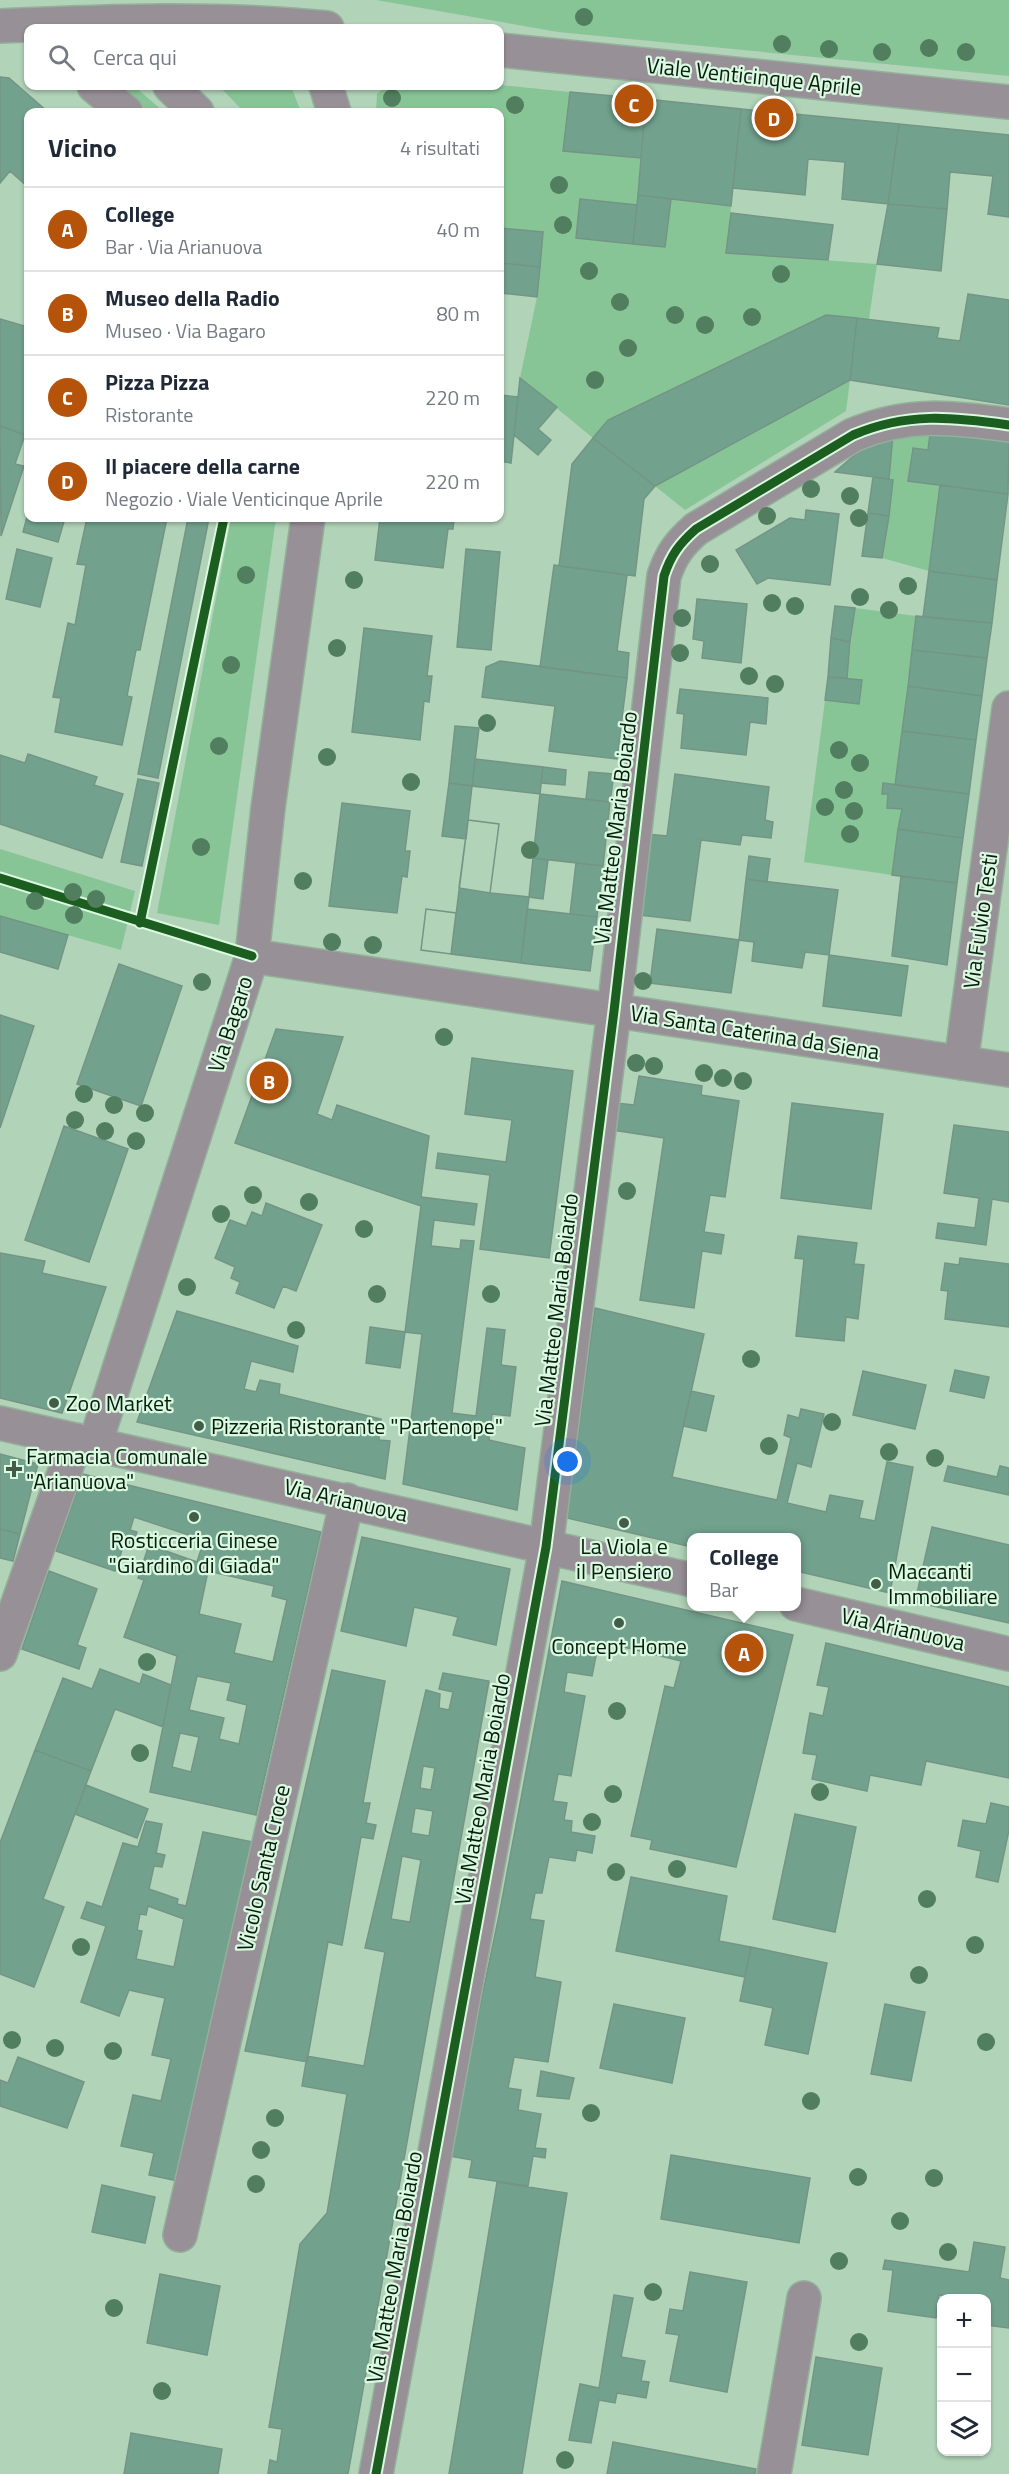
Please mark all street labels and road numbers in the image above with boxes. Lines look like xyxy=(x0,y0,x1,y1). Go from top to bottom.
street label: Viale Venticinque Aprile xyxy=(645,48,863,104)
street label: Via Matteo Maria Boiardo xyxy=(584,709,646,947)
street label: Via Fulvio Testi xyxy=(954,851,1006,991)
street label: Via Bagaro xyxy=(198,971,262,1077)
street label: Via Santa Caterina da Siena xyxy=(628,996,882,1068)
street label: Via Matteo Maria Boiardo xyxy=(525,1191,587,1429)
street label: Via Arianuova xyxy=(281,1469,411,1531)
street label: Via Arianuova xyxy=(838,1598,968,1660)
street label: Via Matteo Maria Boiardo xyxy=(445,1670,519,1908)
street label: Vicolo Santa Croce xyxy=(227,1781,299,1955)
street label: Via Matteo Maria Boiardo xyxy=(357,2148,431,2386)

